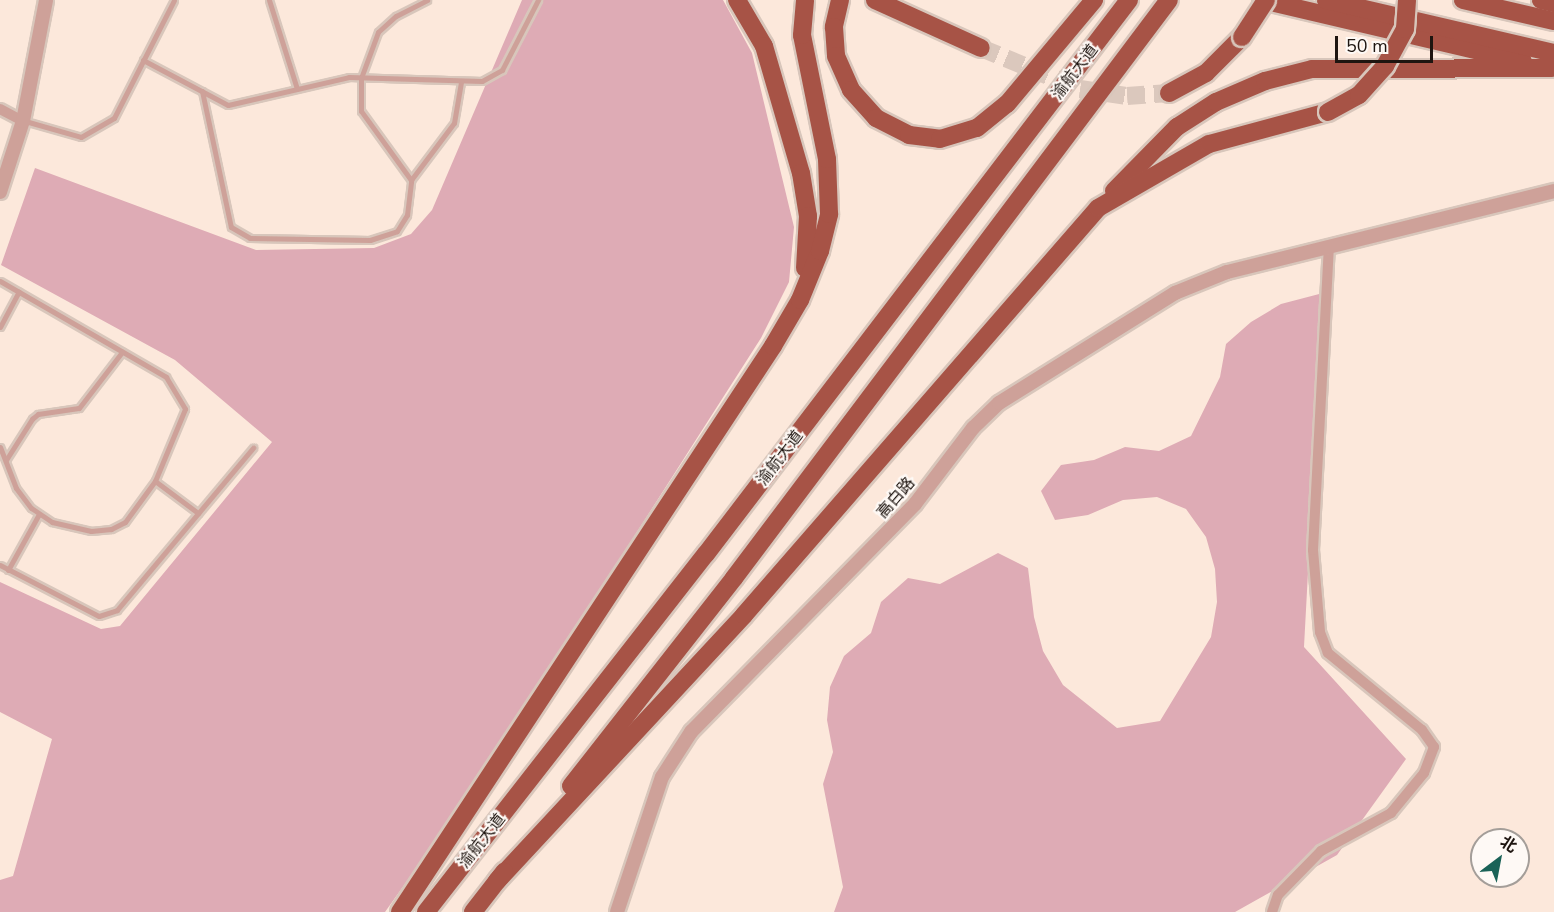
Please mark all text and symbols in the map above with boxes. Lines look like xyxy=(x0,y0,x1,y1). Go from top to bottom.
scale bar xyxy=(1338,24,1436,62)
text: 50 m xyxy=(1346,34,1388,58)
street label: 渝航大道 xyxy=(1048,41,1102,103)
street label: 渝航大道 xyxy=(753,427,807,489)
street label: 高白路 xyxy=(873,474,919,522)
street label: 渝航大道 xyxy=(455,810,509,872)
north arrow xyxy=(1470,828,1530,888)
text: 北 xyxy=(1496,831,1521,858)

